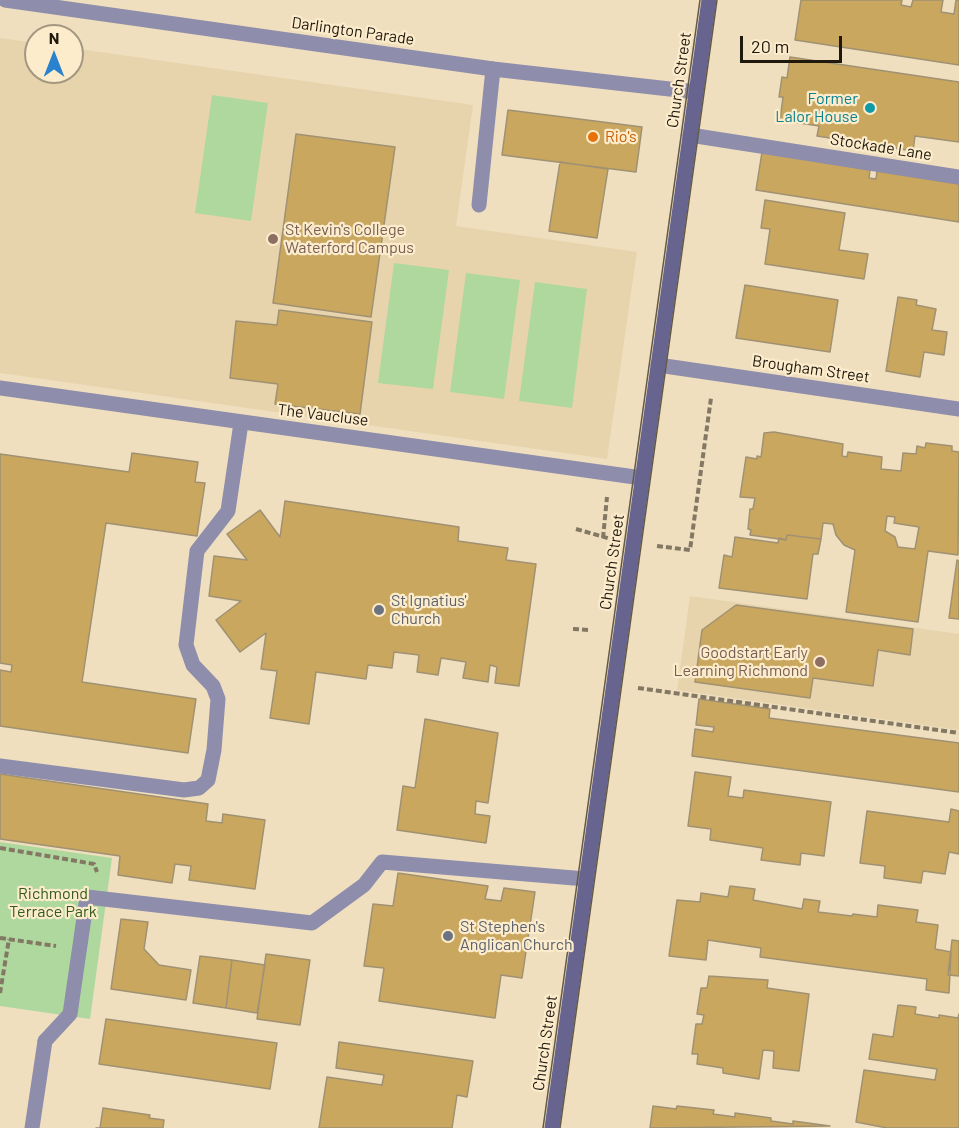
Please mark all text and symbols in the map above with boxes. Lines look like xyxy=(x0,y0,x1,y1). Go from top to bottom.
street label: Darlington Parade xyxy=(290,13,416,49)
north arrow xyxy=(24,24,84,84)
scale bar xyxy=(743,24,845,62)
text: N xyxy=(49,28,59,47)
street label: Church Street xyxy=(663,31,695,129)
text: 20 m xyxy=(751,35,789,57)
place label: Former Lalor House xyxy=(775,89,858,127)
marker: Former Lalor House xyxy=(863,101,877,115)
place label: Rio's xyxy=(605,127,637,147)
street label: Stockade Lane xyxy=(829,129,933,165)
marker: Rio's xyxy=(586,130,600,144)
place label: St Kevin's College Waterford Campus xyxy=(285,220,414,258)
marker: St Kevin's College Waterford Campus xyxy=(266,232,280,246)
street label: Brougham Street xyxy=(751,351,871,387)
street label: The Vaucluse xyxy=(276,400,370,430)
street label: Church Street xyxy=(596,513,628,611)
place label: St Ignatius' Church xyxy=(391,591,467,629)
marker: St Ignatius' Church xyxy=(372,603,386,617)
place label: Goodstart Early Learning Richmond xyxy=(673,643,808,681)
marker: Goodstart Early Learning Richmond xyxy=(813,655,827,669)
park label: Richmond Terrace Park xyxy=(9,884,97,922)
place label: St Stephen's Anglican Church xyxy=(460,917,573,955)
marker: St Stephen's Anglican Church xyxy=(441,929,455,943)
street label: Church Street xyxy=(529,994,561,1092)

